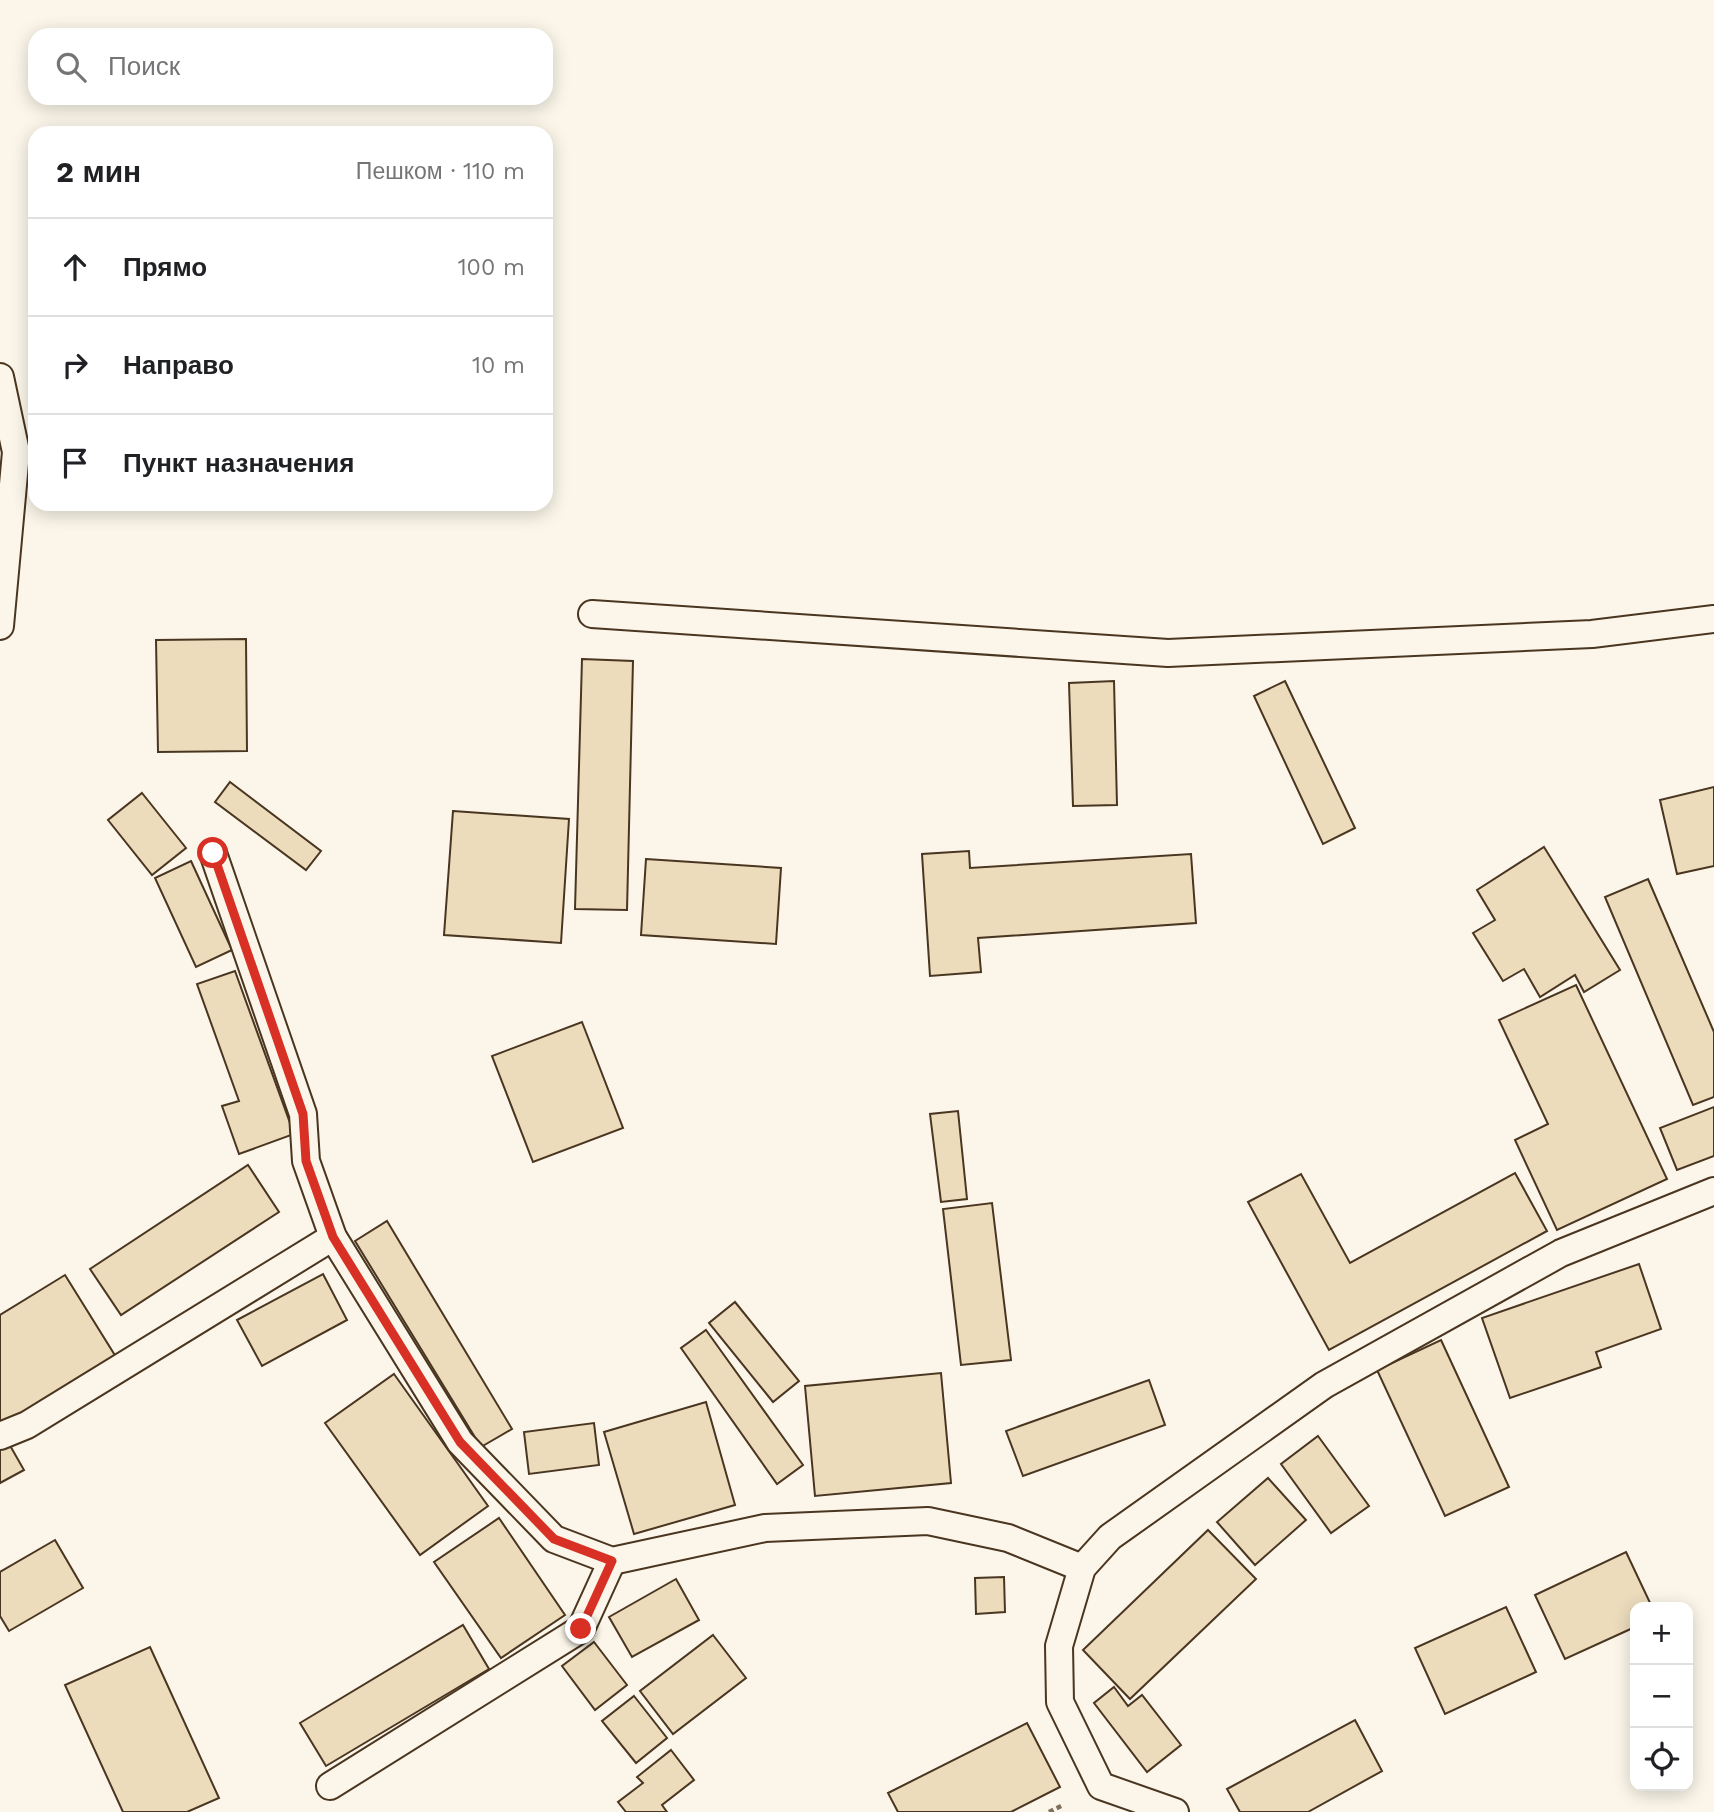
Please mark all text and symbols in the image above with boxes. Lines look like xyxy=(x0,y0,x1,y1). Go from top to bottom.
search box xyxy=(28,28,553,105)
icon: search xyxy=(52,48,90,86)
text: Поиск xyxy=(108,51,180,81)
text: 2 мин xyxy=(56,154,141,189)
text: Пешком · 110 m xyxy=(356,158,525,185)
icon: ahead xyxy=(56,248,94,286)
text: Прямо xyxy=(123,252,207,282)
text: 100 m xyxy=(458,254,525,281)
icon: right xyxy=(56,346,94,384)
text: Направо xyxy=(123,350,234,380)
text: 10 m xyxy=(472,352,525,379)
icon: arrive xyxy=(56,444,94,482)
text: Пункт назначения xyxy=(123,448,354,478)
route start xyxy=(197,837,228,868)
map controls xyxy=(1630,1602,1693,1791)
button: + xyxy=(1630,1602,1693,1665)
route end xyxy=(565,1613,596,1644)
button: − xyxy=(1630,1665,1693,1728)
button: locate xyxy=(1630,1728,1693,1791)

